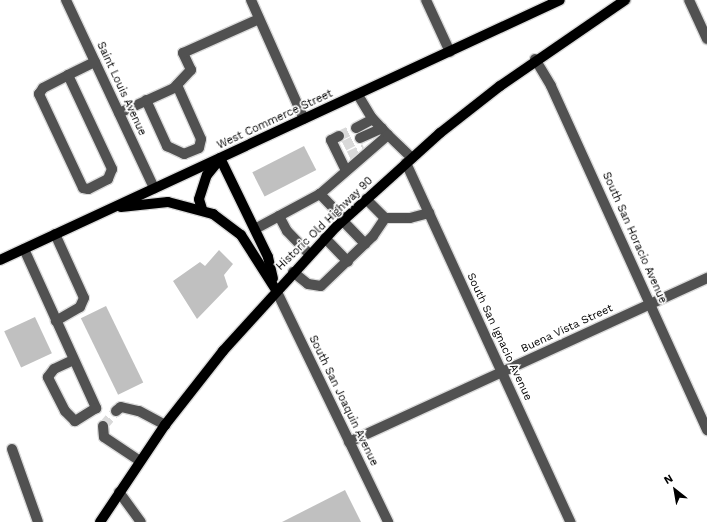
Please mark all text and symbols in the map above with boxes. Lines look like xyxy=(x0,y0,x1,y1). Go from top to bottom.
street label: Saint Louis Avenue xyxy=(93,40,149,138)
street label: West Commerce Street xyxy=(215,87,335,153)
street label: South San Horacio Avenue xyxy=(599,170,669,306)
street label: Historic Old Highway 90 xyxy=(274,174,376,274)
street label: South San Ignacio Avenue xyxy=(463,271,535,403)
street label: Buena Vista Street xyxy=(519,302,615,356)
street label: South San Joaquin Avenue xyxy=(305,333,381,469)
north arrow xyxy=(655,470,695,510)
text: N xyxy=(662,472,675,487)

